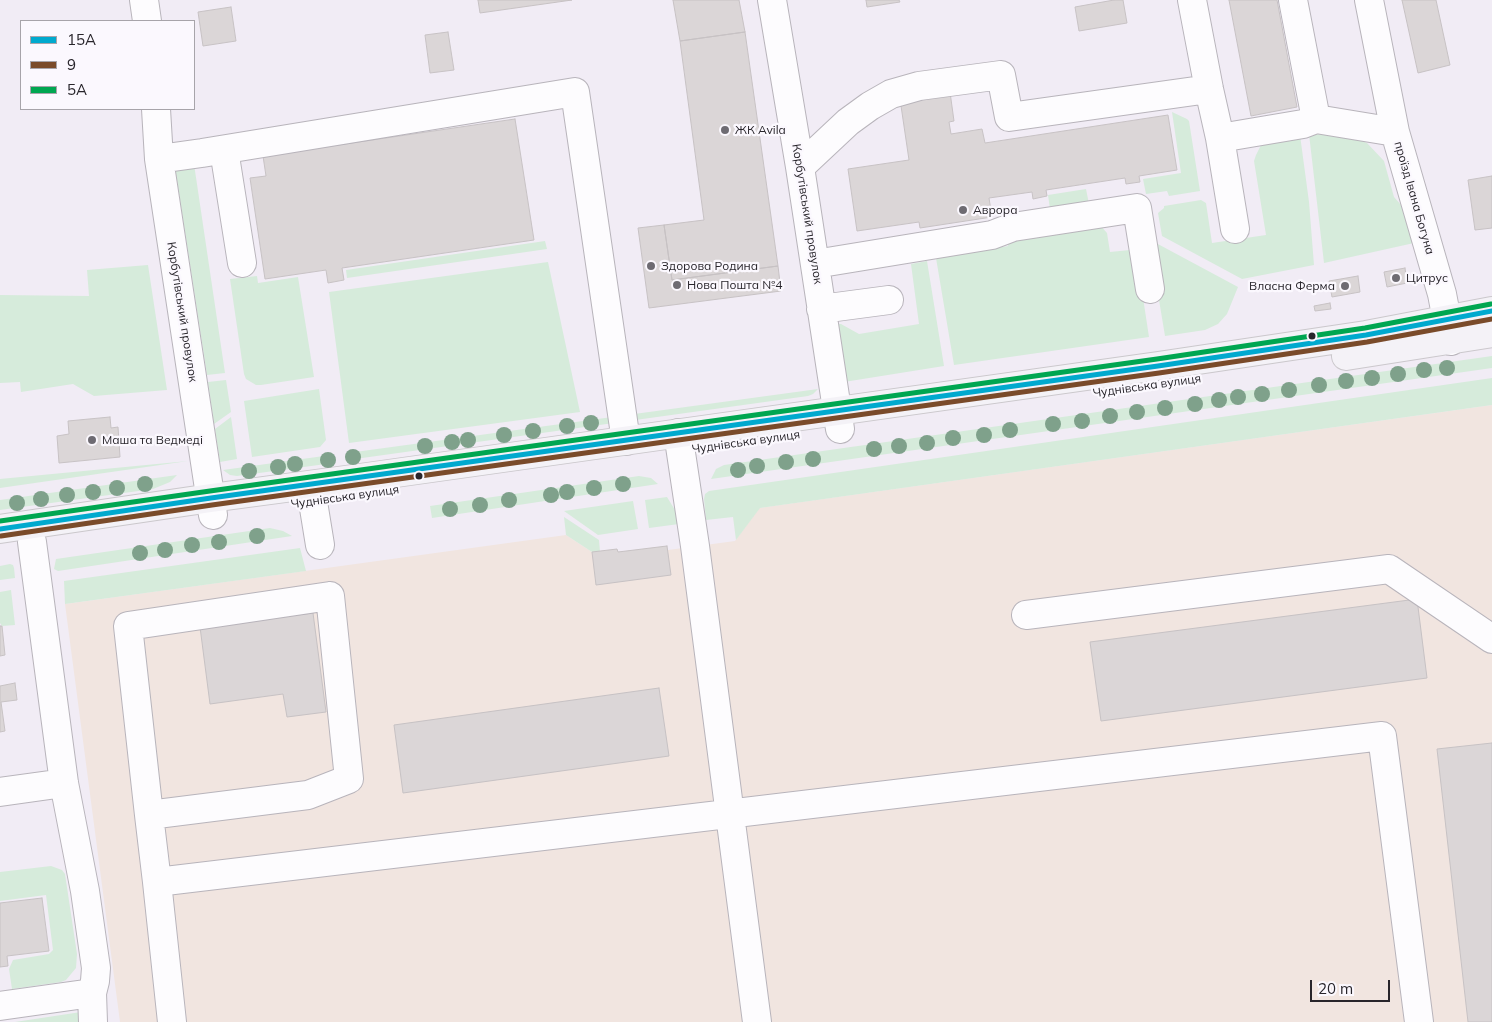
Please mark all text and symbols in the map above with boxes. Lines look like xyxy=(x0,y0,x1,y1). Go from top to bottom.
legend xyxy=(20,20,195,110)
text: 15A xyxy=(67,30,96,49)
text: 9 xyxy=(67,55,76,74)
text: 5А xyxy=(67,80,87,99)
place label: ЖК Avila xyxy=(735,123,786,137)
marker: ЖК Avila xyxy=(719,124,731,136)
street label: проїзд Івана Богуна xyxy=(1391,140,1437,256)
street label: Корбутівський провулок xyxy=(789,143,825,285)
place label: Аврора xyxy=(973,203,1017,217)
marker: Аврора xyxy=(957,204,969,216)
street label: Корбутівський провулок xyxy=(164,241,200,383)
place label: Здорова Родина xyxy=(661,259,758,273)
marker: Здорова Родина xyxy=(645,260,657,272)
place label: Цитрус xyxy=(1406,271,1448,285)
marker: Цитрус xyxy=(1390,272,1402,284)
place label: Нова Пошта №4 xyxy=(687,278,782,292)
marker: Нова Пошта №4 xyxy=(671,279,683,291)
place label: Власна Ферма xyxy=(1249,279,1335,293)
marker: Власна Ферма xyxy=(1339,280,1351,292)
unlabelled marker xyxy=(1307,331,1317,341)
street label: Чуднівська вулиця xyxy=(1092,371,1202,401)
street label: Чуднівська вулиця xyxy=(691,427,801,457)
place label: Маша та Ведмеді xyxy=(102,433,203,447)
marker: Маша та Ведмеді xyxy=(86,434,98,446)
unlabelled marker xyxy=(414,471,424,481)
street label: Чуднівська вулиця xyxy=(290,482,400,512)
scale bar xyxy=(1312,970,1392,1002)
text: 20 m xyxy=(1318,979,1353,998)

